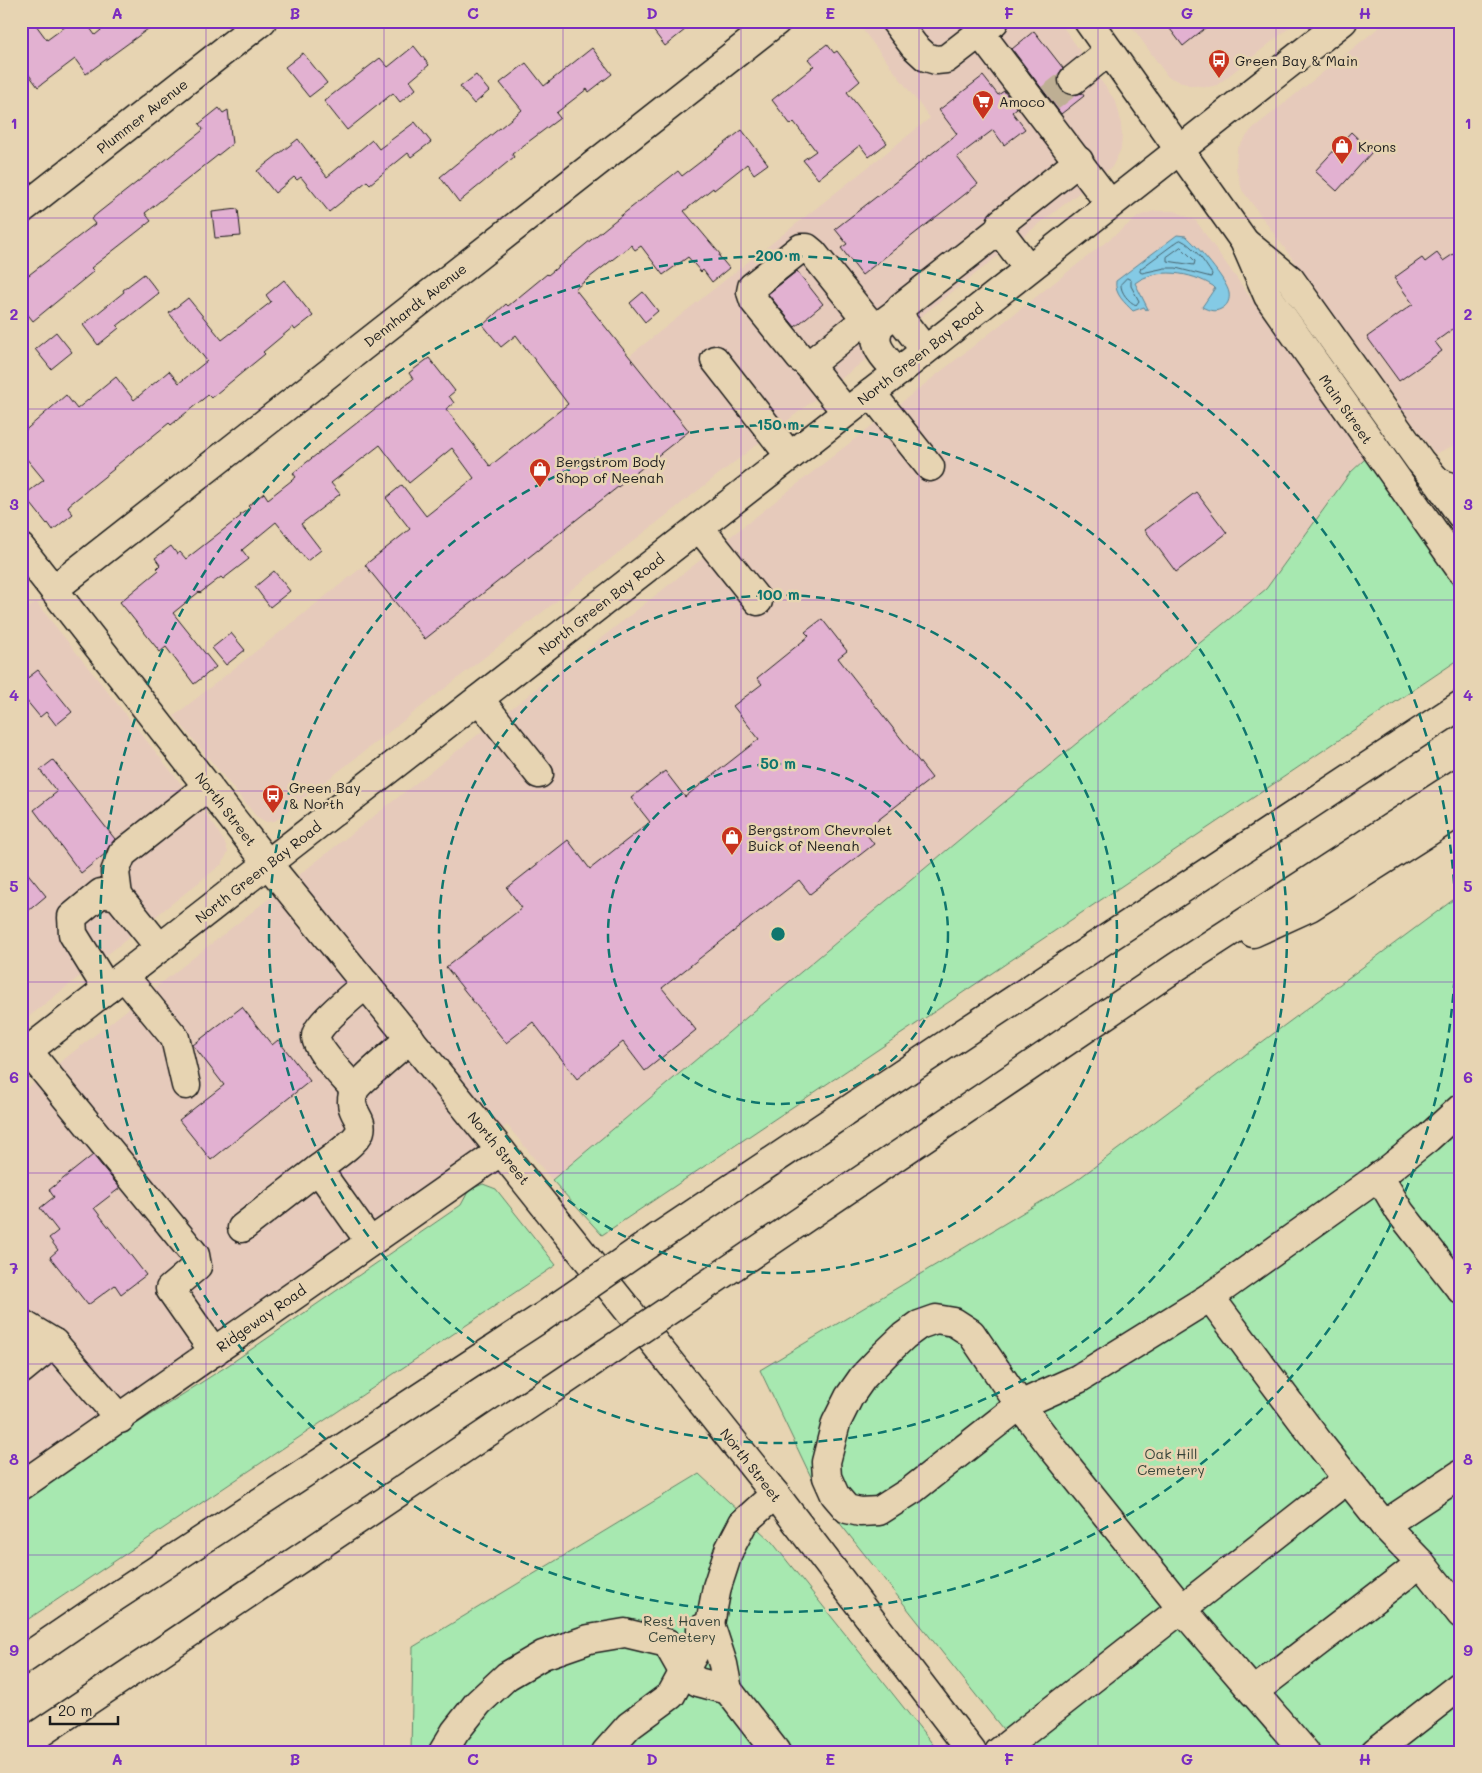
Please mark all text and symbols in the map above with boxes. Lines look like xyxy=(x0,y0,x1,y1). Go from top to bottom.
text: A xyxy=(111,2,123,23)
text: B xyxy=(290,2,300,23)
text: C xyxy=(467,2,479,23)
text: D xyxy=(646,2,658,23)
text: E xyxy=(825,2,835,23)
text: F xyxy=(1004,2,1014,23)
text: G xyxy=(1181,2,1193,23)
text: H xyxy=(1359,2,1371,23)
bus stop icon: Green Bay & Main xyxy=(1207,48,1231,79)
place label: Green Bay & Main xyxy=(1235,51,1358,70)
street label: Plummer Avenue xyxy=(93,74,191,158)
supermarket icon: Amoco xyxy=(971,89,995,120)
place label: Amoco xyxy=(999,92,1045,111)
text: 1 xyxy=(10,112,18,133)
text: 1 xyxy=(1464,112,1472,133)
shop icon: Krons xyxy=(1330,134,1354,165)
place label: Krons xyxy=(1358,137,1396,156)
text: 200 m xyxy=(756,245,801,265)
street label: Dennhardt Avenue xyxy=(360,259,470,351)
street label: North Green Bay Road xyxy=(853,299,987,409)
text: 2 xyxy=(10,303,19,324)
text: 2 xyxy=(1464,303,1473,324)
street label: Main Street xyxy=(1315,370,1377,448)
text: 150 m xyxy=(757,414,799,434)
place label: Bergstrom Body Shop of Neenah xyxy=(556,452,666,487)
shop icon: Bergstrom Body Shop of Neenah xyxy=(528,457,552,488)
text: 3 xyxy=(9,493,19,514)
text: 3 xyxy=(1463,493,1473,514)
street label: North Green Bay Road xyxy=(534,549,668,659)
text: 100 m xyxy=(756,584,800,604)
text: 4 xyxy=(9,684,19,705)
text: 4 xyxy=(1463,684,1473,705)
text: 50 m xyxy=(760,753,796,773)
street label: North Street xyxy=(191,768,261,850)
place label: Green Bay & North xyxy=(289,778,361,813)
bus stop icon: Green Bay & North xyxy=(261,783,285,814)
street label: North Green Bay Road xyxy=(191,817,325,927)
place label: Bergstrom Chevrolet Buick of Neenah xyxy=(748,820,892,855)
shop icon: Bergstrom Chevrolet Buick of Neenah xyxy=(720,825,744,856)
text: 5 xyxy=(9,875,19,896)
text: 5 xyxy=(1463,875,1473,896)
centre of rings xyxy=(769,925,787,943)
text: 6 xyxy=(9,1066,19,1087)
text: 6 xyxy=(1463,1066,1473,1087)
street label: North Street xyxy=(464,1108,534,1188)
text: 7 xyxy=(10,1257,19,1278)
text: 7 xyxy=(1464,1257,1473,1278)
street label: Ridgeway Road xyxy=(212,1280,310,1356)
street label: North Street xyxy=(716,1424,786,1506)
park label: Oak Hill Cemetery xyxy=(1137,1444,1205,1479)
text: 8 xyxy=(9,1448,19,1469)
text: 8 xyxy=(1463,1448,1473,1469)
park label: Rest Haven Cemetery xyxy=(643,1611,721,1646)
text: 9 xyxy=(9,1639,19,1660)
text: 9 xyxy=(1463,1639,1473,1660)
scale bar xyxy=(50,1693,118,1725)
text: 20 m xyxy=(58,1700,92,1720)
text: A xyxy=(111,1748,123,1769)
text: B xyxy=(290,1748,300,1769)
text: C xyxy=(467,1748,479,1769)
text: D xyxy=(646,1748,658,1769)
text: E xyxy=(825,1748,835,1769)
text: F xyxy=(1004,1748,1014,1769)
text: G xyxy=(1181,1748,1193,1769)
text: H xyxy=(1359,1748,1371,1769)

